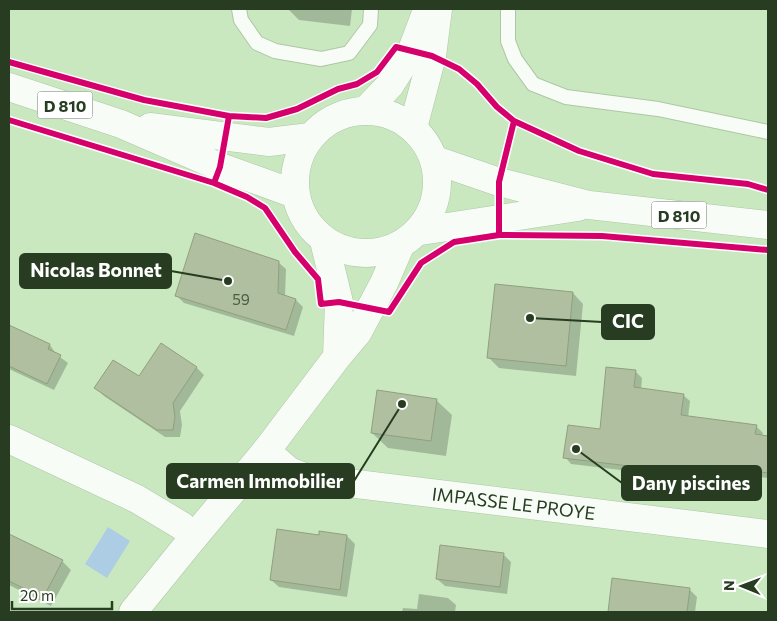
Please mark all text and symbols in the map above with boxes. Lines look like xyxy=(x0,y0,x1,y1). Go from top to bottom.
road number: D 810 xyxy=(38,92,92,118)
road number: D 810 xyxy=(652,202,706,228)
callout: Nicolas Bonnet xyxy=(20,254,171,288)
text: Nicolas Bonnet xyxy=(30,258,162,281)
house number: 59 xyxy=(232,290,250,308)
callout: CIC xyxy=(602,305,654,339)
text: CIC xyxy=(612,309,644,332)
callout: Carmen Immobilier xyxy=(167,464,354,498)
callout: Dany piscines xyxy=(622,466,761,500)
text: Carmen Immobilier xyxy=(176,469,344,492)
text: Dany piscines xyxy=(632,471,750,494)
street label: IMPASSE LE PROYE xyxy=(431,482,597,524)
north arrow xyxy=(717,561,767,611)
scale bar xyxy=(12,578,112,610)
text: N xyxy=(720,580,737,591)
text: 20 m xyxy=(20,586,54,604)

